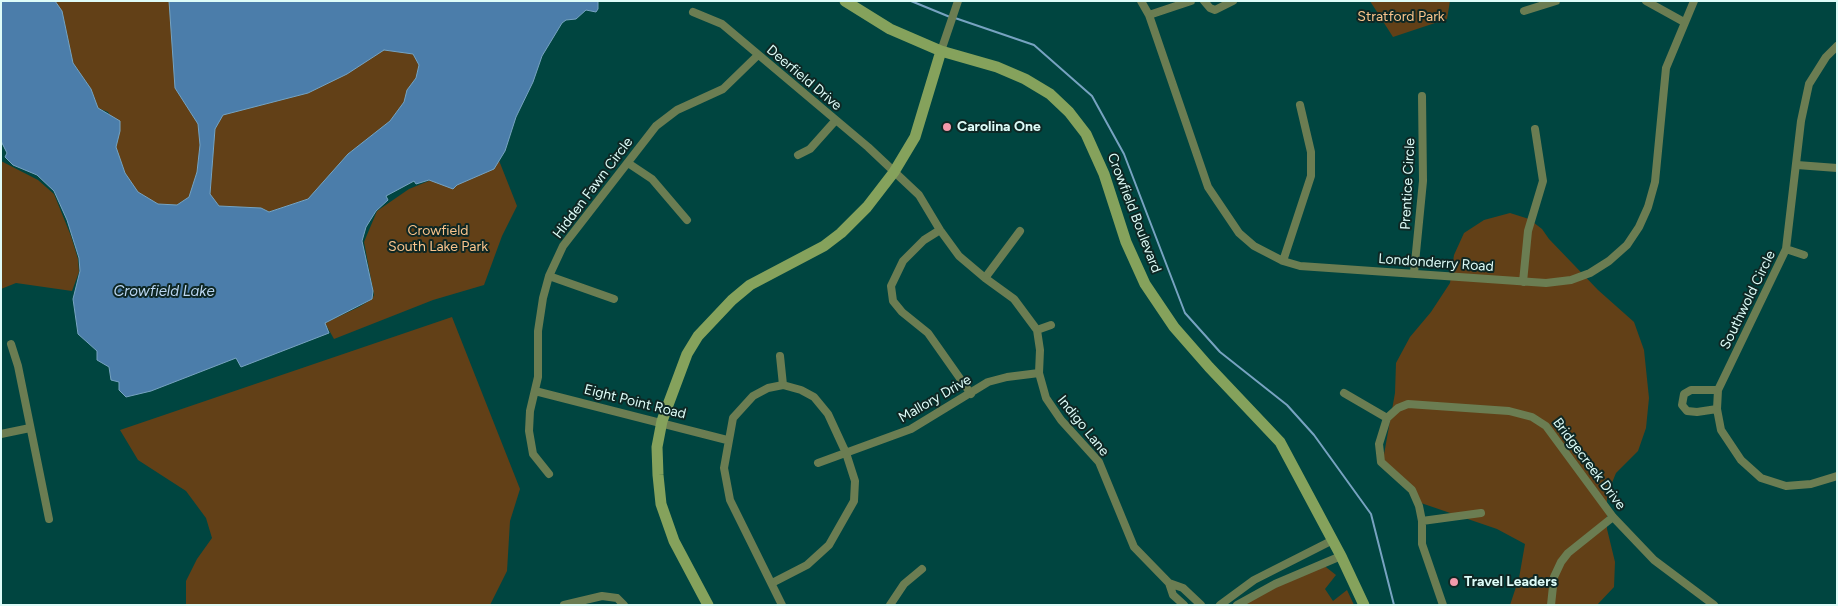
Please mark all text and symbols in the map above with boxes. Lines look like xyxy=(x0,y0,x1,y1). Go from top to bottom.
park label: Stratford Park xyxy=(1357,9,1445,25)
street label: Deerfield Drive xyxy=(763,42,845,114)
place label: Carolina One xyxy=(957,119,1041,135)
marker: Carolina One xyxy=(941,121,953,133)
street label: Hidden Fawn Circle xyxy=(550,134,636,242)
street label: Prentice Circle xyxy=(1397,138,1419,230)
street label: Crowfield Boulevard xyxy=(1103,151,1165,275)
park label: Crowfield South Lake Park xyxy=(388,223,488,256)
street label: Southwold Circle xyxy=(1717,248,1779,352)
street label: Londonderry Road xyxy=(1378,251,1494,275)
water label: Crowfield Lake xyxy=(113,283,215,301)
street label: Mallory Drive xyxy=(896,371,974,427)
street label: Eight Point Road xyxy=(582,381,688,423)
street label: Indigo Lane xyxy=(1054,392,1112,460)
street label: Bridgecreek Drive xyxy=(1549,415,1629,513)
place label: Travel Leaders xyxy=(1464,574,1557,590)
marker: Travel Leaders xyxy=(1448,576,1460,588)

